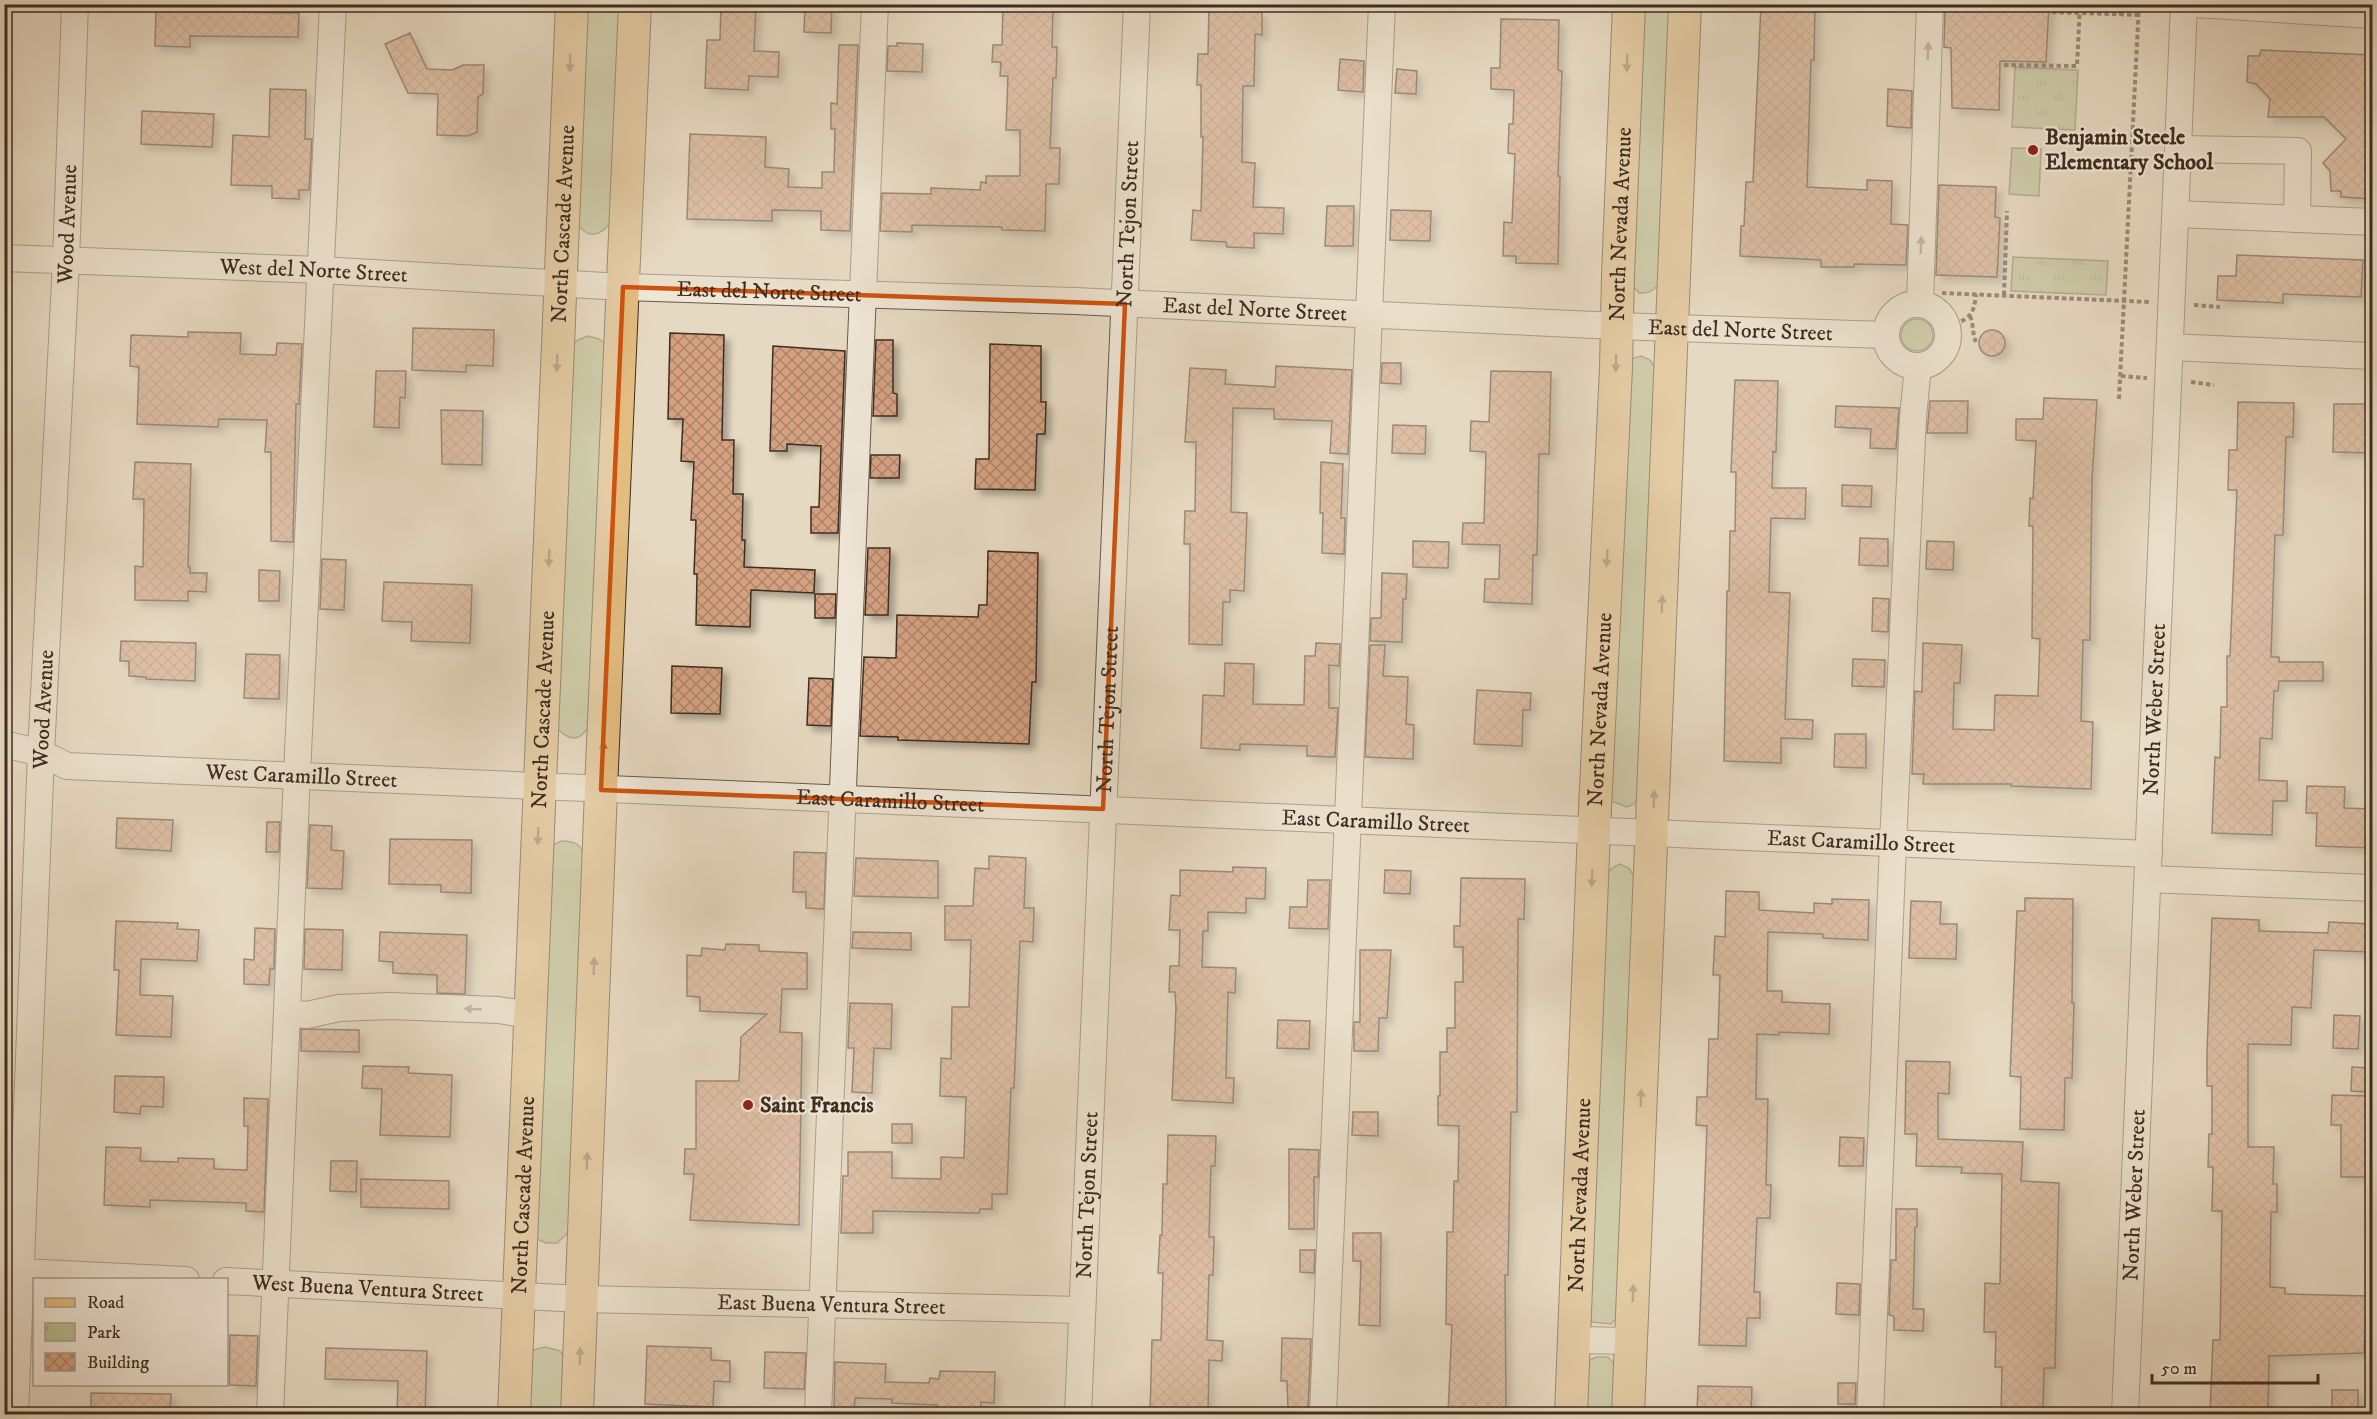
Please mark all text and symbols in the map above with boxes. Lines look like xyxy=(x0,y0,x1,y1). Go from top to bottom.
one-way arrow xyxy=(1923,41,1933,60)
one-way arrow xyxy=(565,53,574,72)
one-way arrow xyxy=(1622,53,1631,72)
street label: North Cascade Avenue xyxy=(545,124,581,324)
place label: Benjamin Steele Elementary School xyxy=(2045,124,2214,176)
street label: North Nevada Avenue xyxy=(1604,127,1637,321)
street label: North Tejon Street xyxy=(1111,140,1145,308)
marker: Benjamin Steele Elementary School xyxy=(2026,143,2040,157)
street label: Wood Avenue xyxy=(51,164,83,286)
one-way arrow xyxy=(1917,236,1926,255)
street label: West del Norte Street xyxy=(218,253,408,288)
street label: East del Norte Street xyxy=(676,275,862,308)
street label: East del Norte Street xyxy=(1162,292,1348,327)
street label: East del Norte Street xyxy=(1648,314,1833,347)
one-way arrow xyxy=(552,353,562,372)
one-way arrow xyxy=(1611,353,1621,372)
one-way arrow xyxy=(545,548,554,567)
one-way arrow xyxy=(1603,548,1612,567)
one-way arrow xyxy=(1658,594,1667,613)
street label: North Cascade Avenue xyxy=(525,610,561,809)
street label: North Nevada Avenue xyxy=(1582,612,1618,807)
street label: North Weber Street xyxy=(2137,623,2172,796)
street label: North Tejon Street xyxy=(1090,625,1124,794)
street label: Wood Avenue xyxy=(27,649,60,771)
one-way arrow xyxy=(598,741,607,760)
street label: West Caramillo Street xyxy=(204,758,398,793)
street label: East Caramillo Street xyxy=(795,783,985,818)
one-way arrow xyxy=(1649,789,1658,808)
street label: East Caramillo Street xyxy=(1281,804,1470,839)
street label: East Caramillo Street xyxy=(1767,824,1956,859)
one-way arrow xyxy=(533,827,543,846)
one-way arrow xyxy=(1588,869,1597,888)
one-way arrow xyxy=(590,957,599,976)
one-way arrow xyxy=(463,1004,482,1013)
one-way arrow xyxy=(1637,1089,1646,1108)
place label: Saint Francis xyxy=(760,1092,874,1119)
street label: North Cascade Avenue xyxy=(505,1096,541,1295)
marker: Saint Francis xyxy=(741,1098,755,1112)
street label: North Nevada Avenue xyxy=(1562,1098,1597,1293)
street label: North Weber Street xyxy=(2117,1109,2151,1282)
street label: North Tejon Street xyxy=(1070,1111,1104,1279)
one-way arrow xyxy=(582,1152,592,1171)
street label: West Buena Ventura Street xyxy=(250,1269,484,1308)
legend xyxy=(33,1278,228,1386)
one-way arrow xyxy=(1628,1284,1637,1303)
street label: East Buena Ventura Street xyxy=(717,1288,946,1320)
text: Road xyxy=(87,1292,124,1314)
text: Park xyxy=(87,1322,121,1344)
one-way arrow xyxy=(575,1347,584,1366)
scale bar xyxy=(2152,1347,2318,1385)
text: Building xyxy=(87,1352,149,1374)
text: 50 m xyxy=(2161,1358,2197,1380)

